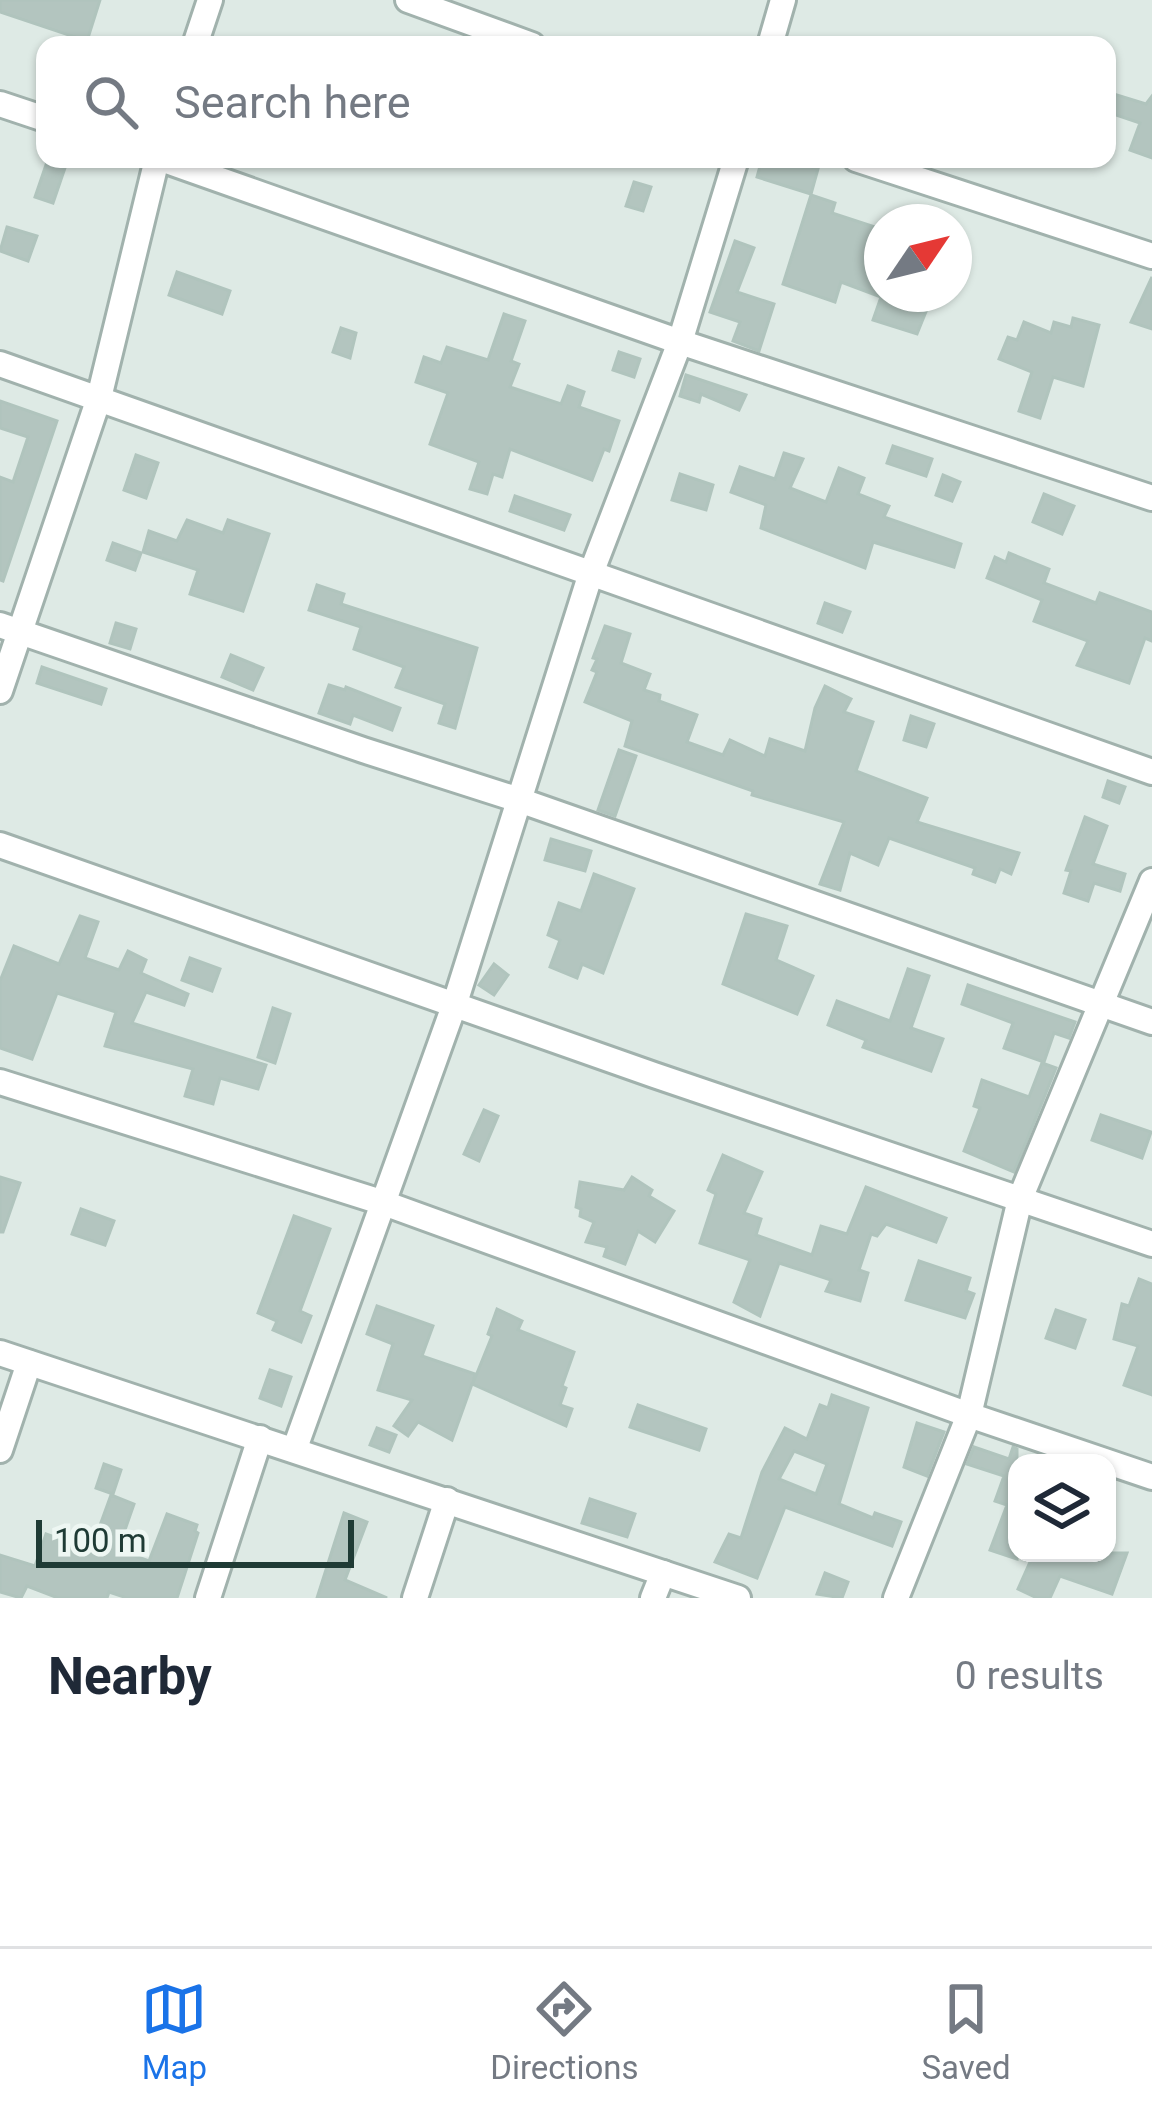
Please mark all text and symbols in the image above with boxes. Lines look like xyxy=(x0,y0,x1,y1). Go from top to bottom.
search box xyxy=(36,36,1116,168)
icon: search xyxy=(78,69,144,135)
text: Search here xyxy=(174,76,411,129)
north arrow xyxy=(864,204,972,312)
map controls xyxy=(1008,1454,1116,1562)
button: layers xyxy=(1008,1454,1116,1562)
scale bar xyxy=(36,1514,354,1567)
text: 100 m xyxy=(54,1521,147,1560)
text: Nearby xyxy=(48,1647,212,1706)
text: 0 results xyxy=(955,1653,1104,1699)
tab: Map xyxy=(141,1976,207,2087)
tab: Directions xyxy=(490,1976,639,2087)
tab: Saved xyxy=(921,1976,1011,2087)

